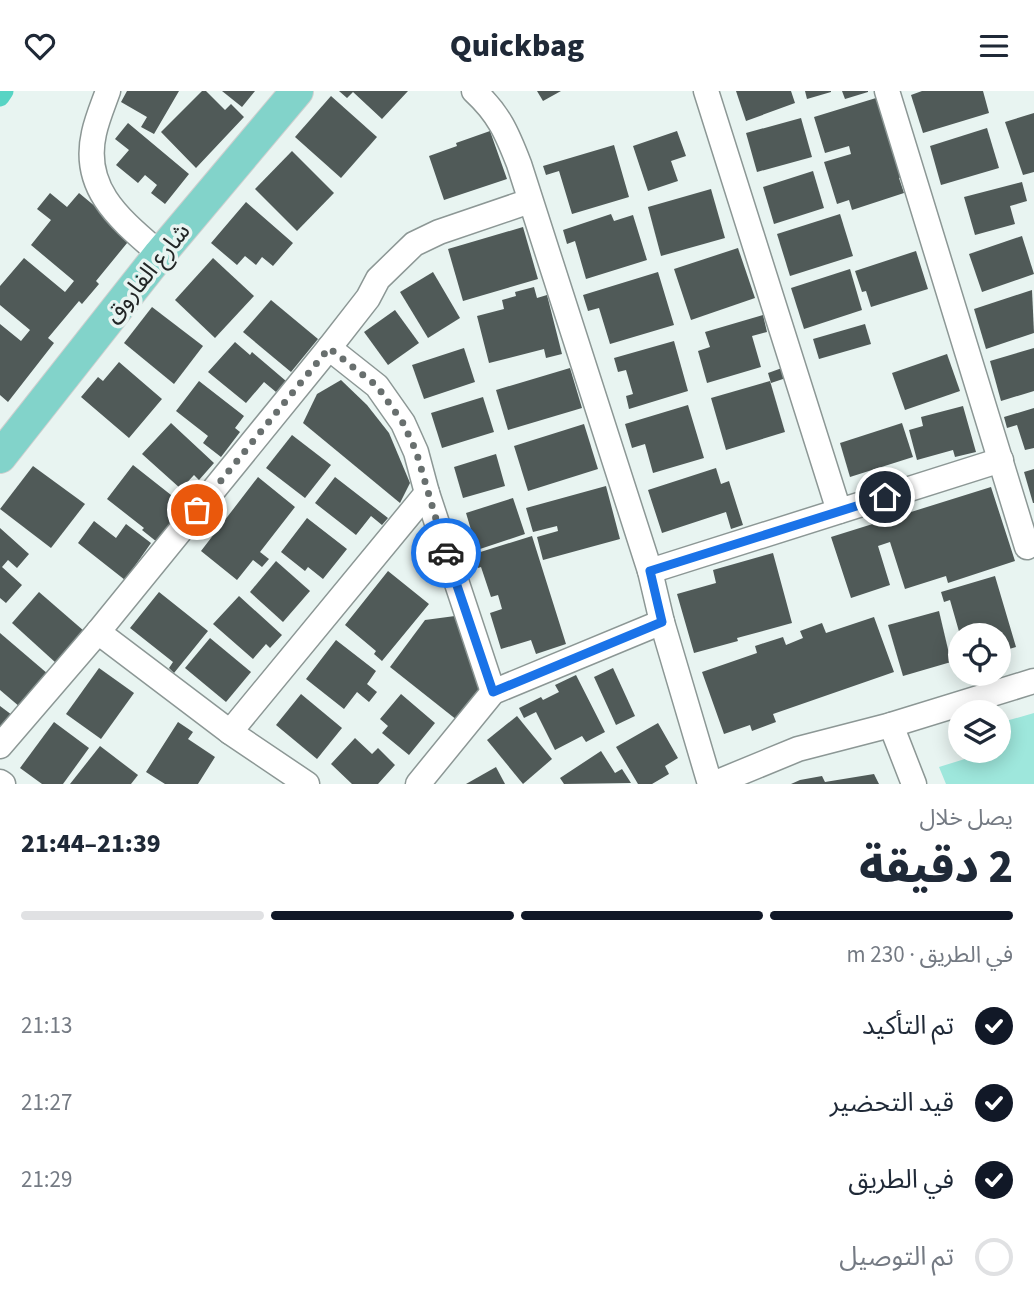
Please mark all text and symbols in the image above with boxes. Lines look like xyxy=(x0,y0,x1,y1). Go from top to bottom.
text: Quickbag xyxy=(450,23,584,69)
icon: heart xyxy=(21,27,59,65)
icon: menu xyxy=(975,27,1013,65)
street label: شارع الفاروق xyxy=(96,215,199,331)
pin xyxy=(855,467,915,527)
icon: home xyxy=(866,478,904,516)
pin xyxy=(167,480,227,540)
icon: bag xyxy=(178,491,216,529)
courier xyxy=(411,518,481,588)
icon: car xyxy=(427,534,465,572)
map controls xyxy=(948,623,1011,763)
button: locate xyxy=(948,623,1011,686)
button: layers xyxy=(948,700,1011,763)
text: يصل خلال xyxy=(920,801,1013,834)
text: 21:39–21:44 xyxy=(21,825,161,862)
text: 2 دقيقة xyxy=(859,835,1013,900)
text: في الطريق · 230 m xyxy=(847,938,1013,971)
text: تم التأكيد xyxy=(862,1007,954,1044)
icon: check xyxy=(975,1007,1013,1045)
text: 21:13 xyxy=(21,1009,72,1042)
text: قيد التحضير xyxy=(830,1084,954,1121)
icon: check xyxy=(975,1084,1013,1122)
text: 21:27 xyxy=(21,1086,72,1119)
text: في الطريق xyxy=(848,1161,954,1198)
icon: check xyxy=(975,1161,1013,1199)
text: 21:29 xyxy=(21,1163,72,1196)
text: تم التوصيل xyxy=(839,1238,954,1275)

